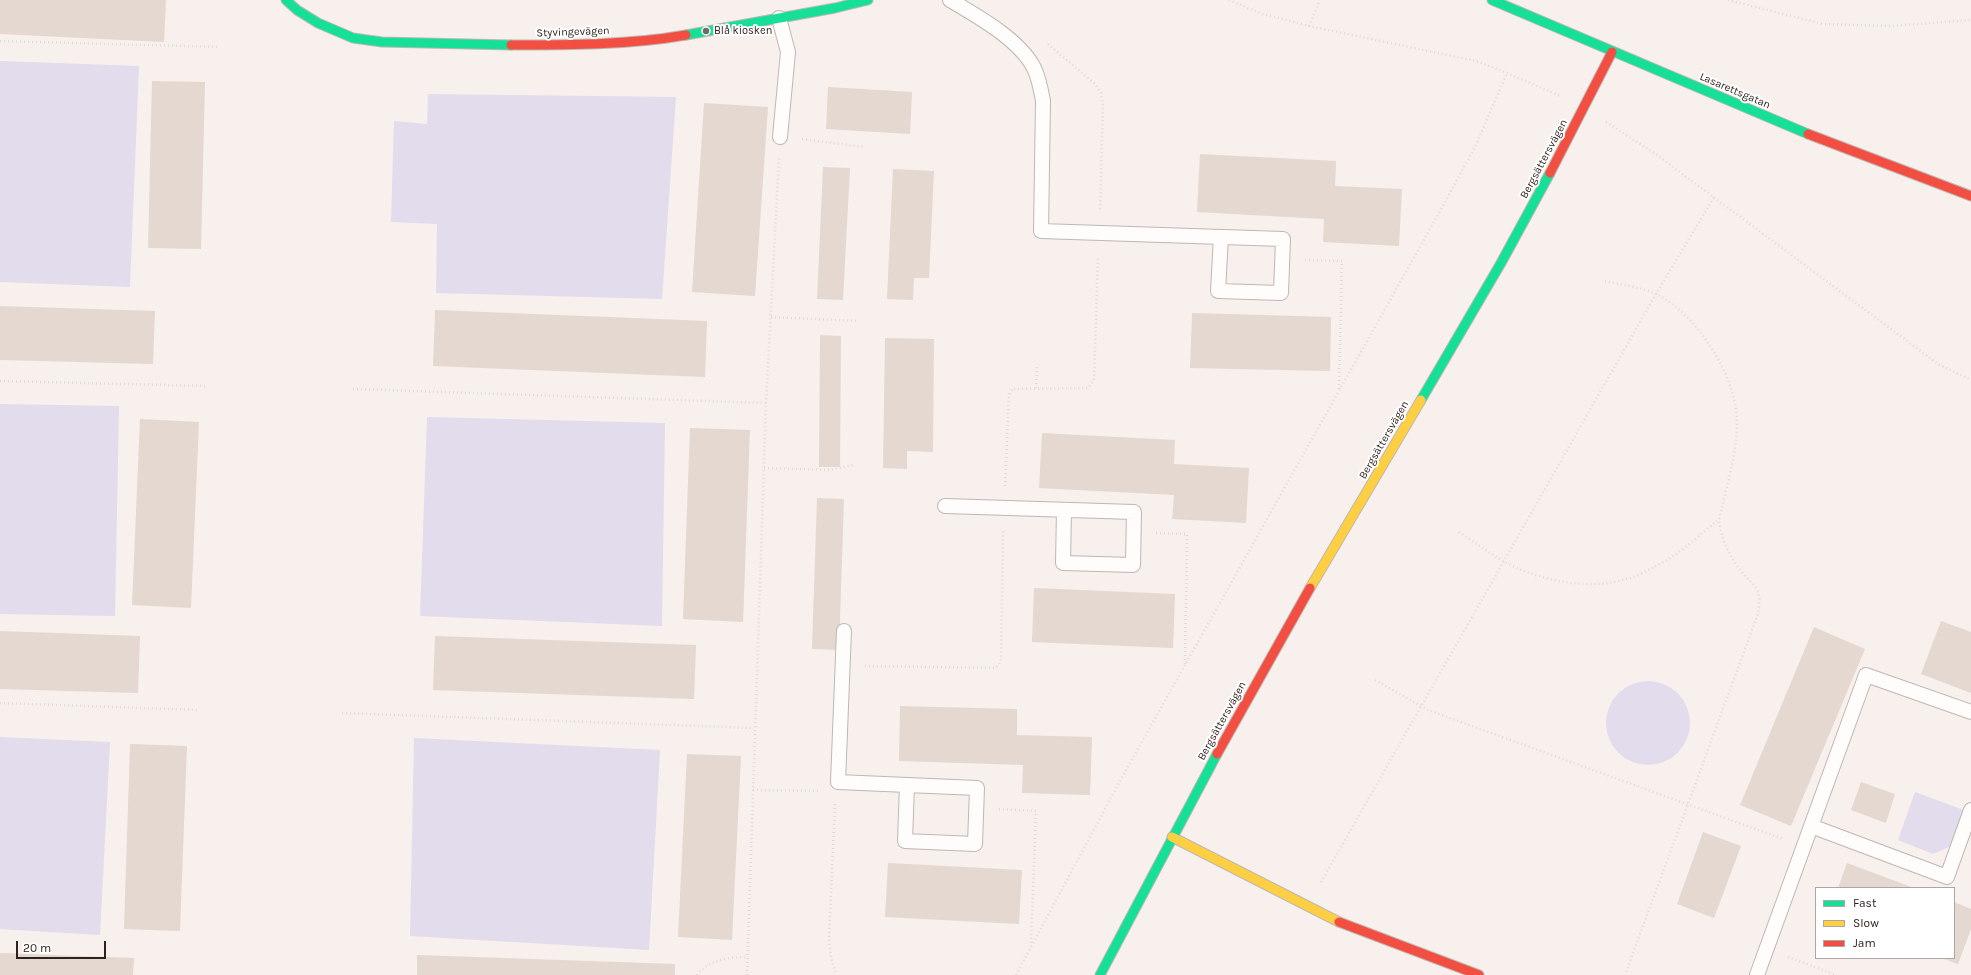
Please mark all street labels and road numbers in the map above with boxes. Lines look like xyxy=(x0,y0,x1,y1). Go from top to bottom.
street label: Styvingevägen xyxy=(536,24,610,40)
street label: Lasarettsgatan xyxy=(1698,70,1772,112)
street label: Bergsättersvägen xyxy=(1517,117,1571,201)
street label: Bergsättersvägen xyxy=(1356,399,1412,481)
street label: Bergsättersvägen xyxy=(1195,679,1249,763)

